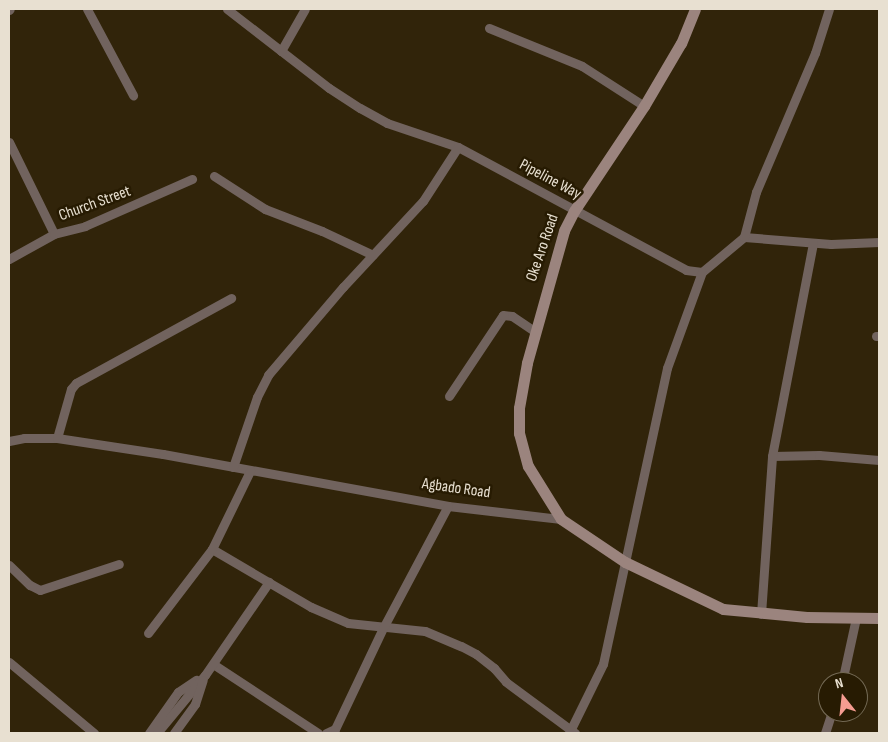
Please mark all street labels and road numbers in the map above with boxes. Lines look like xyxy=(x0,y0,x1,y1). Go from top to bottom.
street label: Pipeline Way xyxy=(516,156,584,204)
street label: Church Street xyxy=(56,182,134,226)
street label: Oke Aro Road xyxy=(523,212,563,284)
street label: Agbado Road xyxy=(421,475,491,503)

